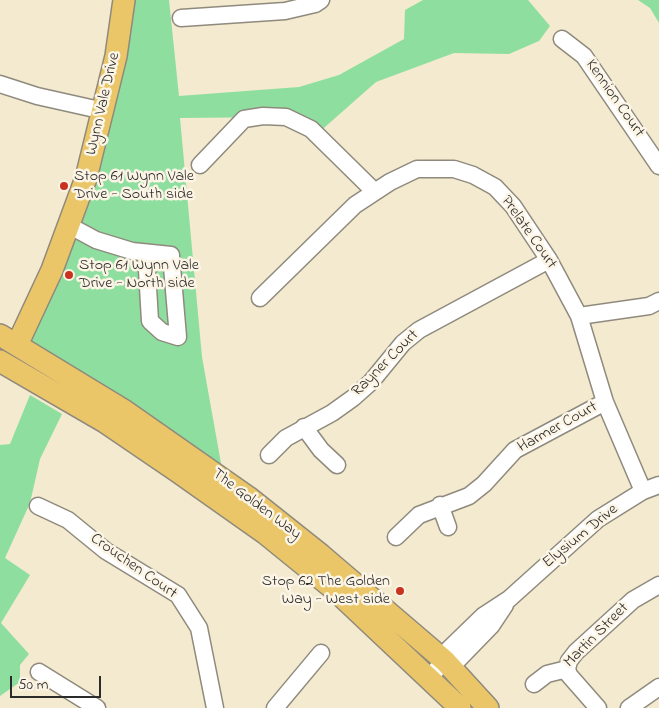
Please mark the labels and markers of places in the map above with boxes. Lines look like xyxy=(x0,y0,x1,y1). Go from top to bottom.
place label: Stop 61 Wynn Vale Drive - South side xyxy=(74,167,194,205)
marker: Stop 61 Wynn Vale Drive - South side xyxy=(58,180,70,192)
place label: Stop 61 Wynn Vale Drive - North side xyxy=(79,256,199,294)
marker: Stop 61 Wynn Vale Drive - North side xyxy=(63,269,75,281)
place label: Stop 62 The Golden Way - West side xyxy=(262,572,390,610)
marker: Stop 62 The Golden Way - West side xyxy=(394,585,406,597)

